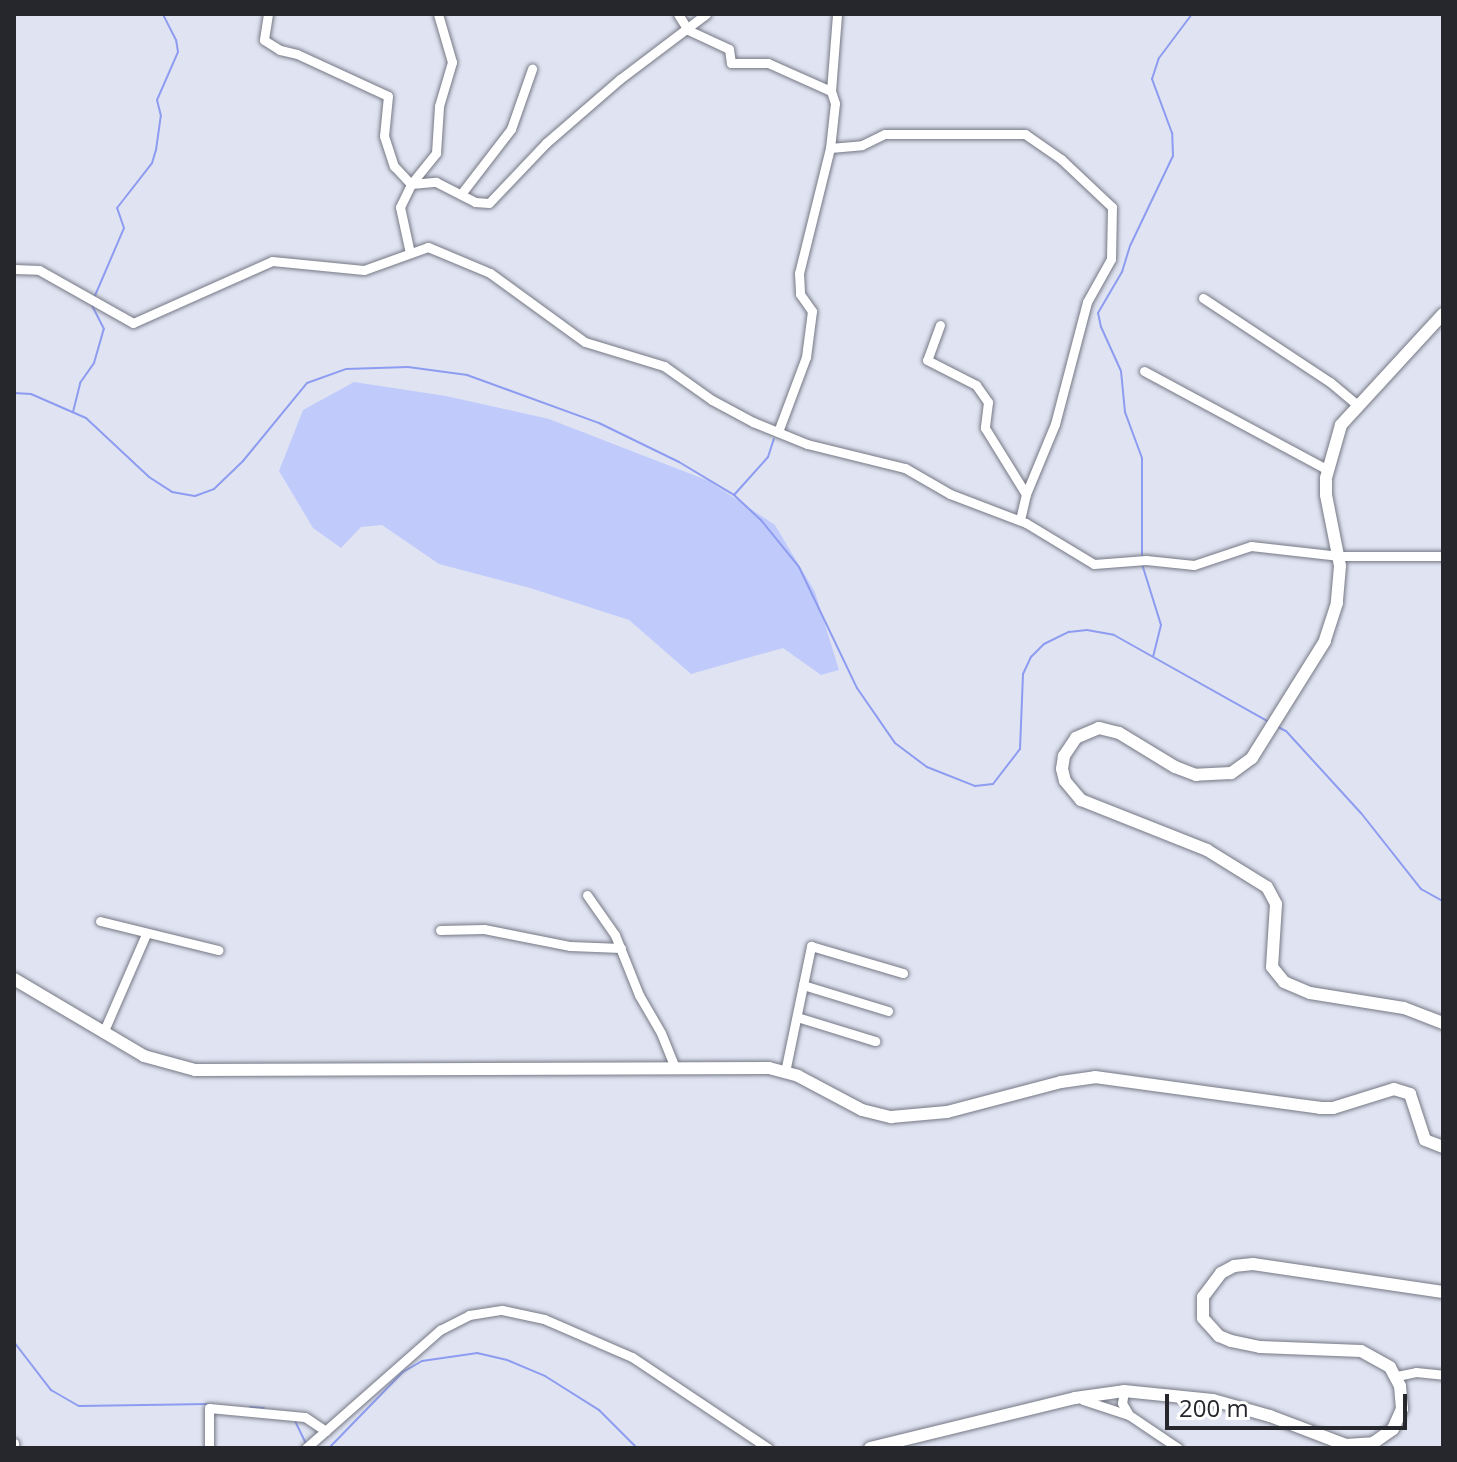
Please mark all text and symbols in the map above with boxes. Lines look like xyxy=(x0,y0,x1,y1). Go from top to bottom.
scale bar xyxy=(1169,1378,1411,1428)
text: 200 m xyxy=(1179,1391,1249,1424)

